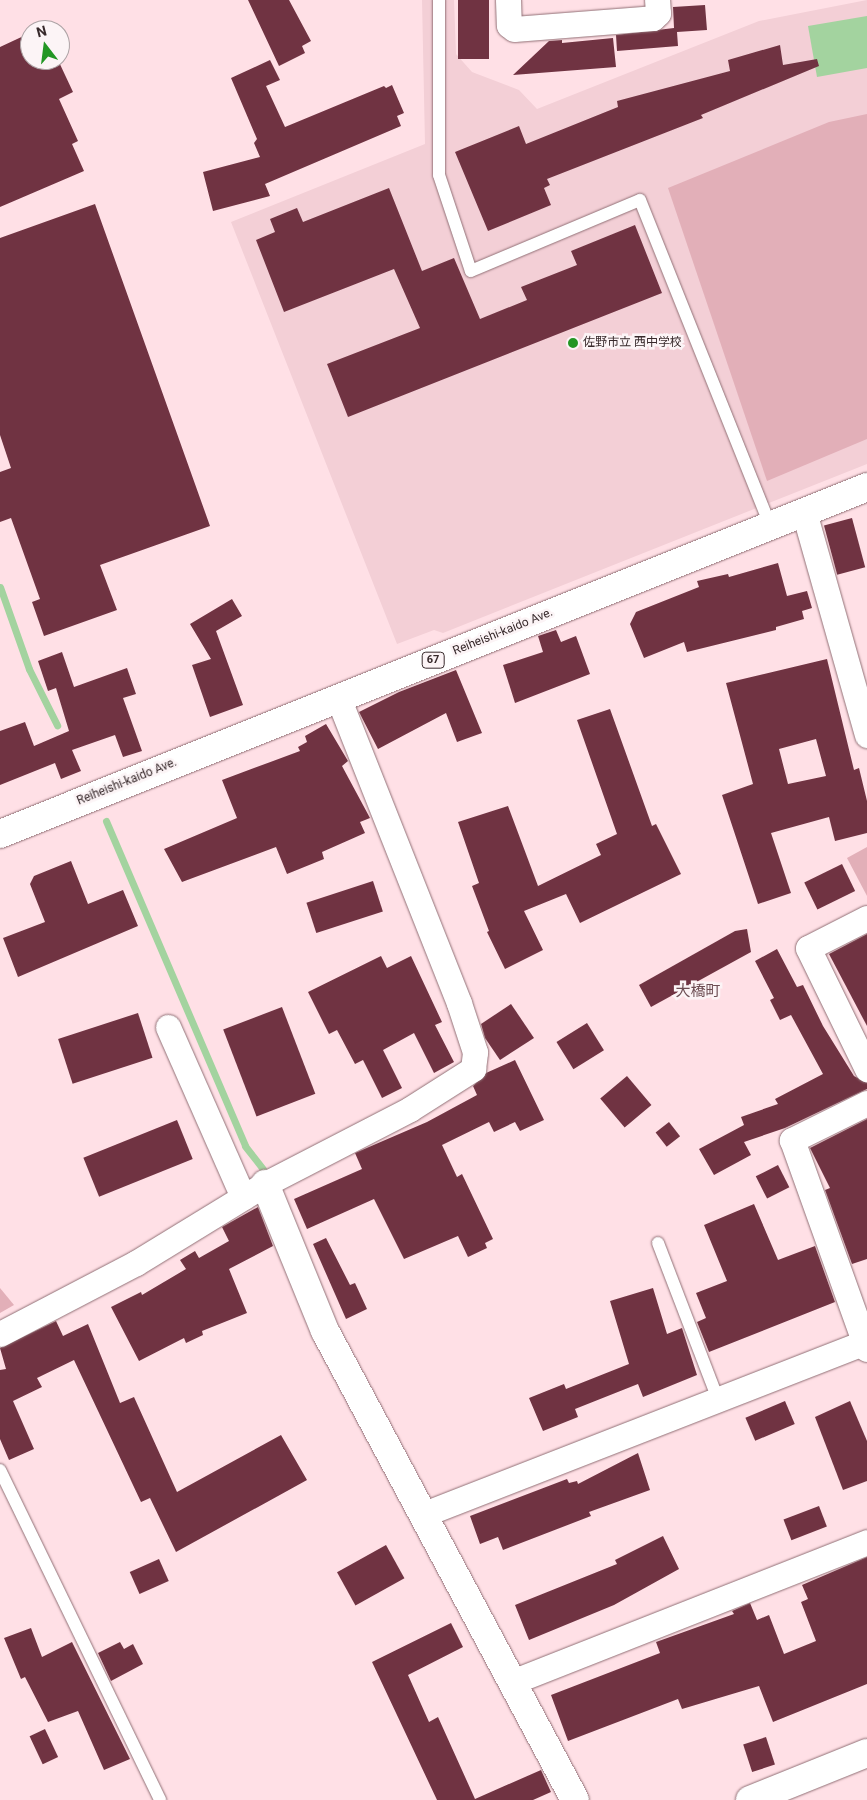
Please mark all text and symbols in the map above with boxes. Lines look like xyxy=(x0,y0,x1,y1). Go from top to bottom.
north arrow xyxy=(20,20,70,70)
text: N xyxy=(35,22,48,40)
place label: 佐野市立 西中学校 xyxy=(583,336,682,350)
marker: 佐野市立 西中学校 xyxy=(567,337,579,349)
street label: Reiheishi-kaido Ave. xyxy=(451,605,555,659)
road number: 67 xyxy=(420,652,446,668)
street label: Reiheishi-kaido Ave. xyxy=(75,755,179,809)
district label: 大橋町 xyxy=(676,983,720,1001)

